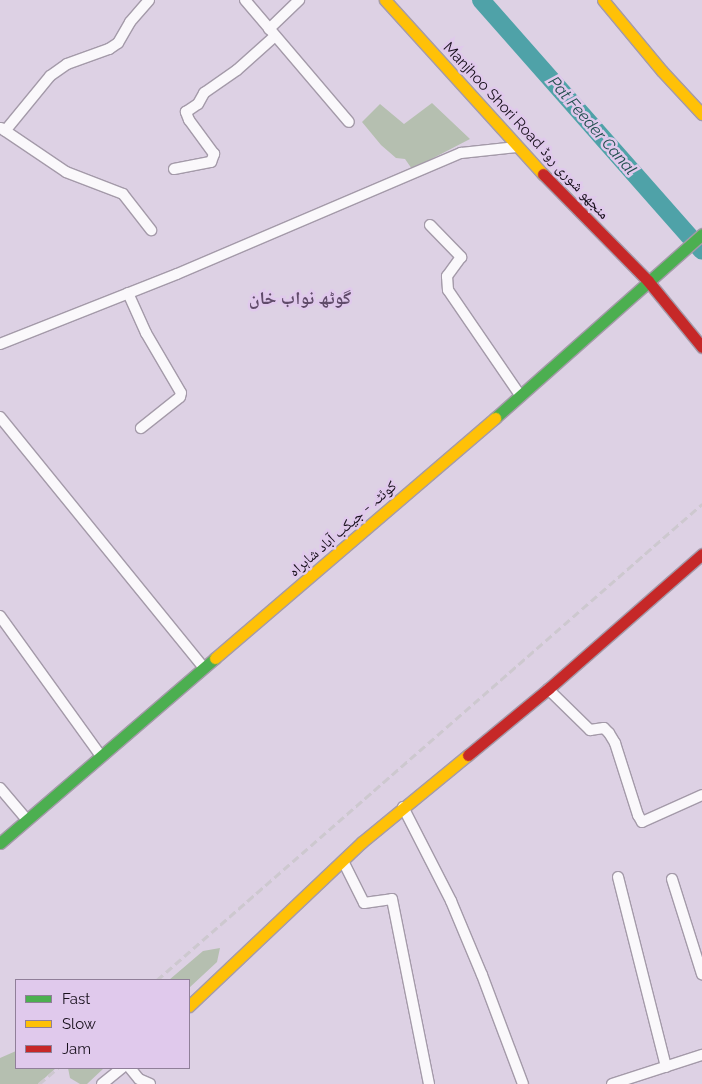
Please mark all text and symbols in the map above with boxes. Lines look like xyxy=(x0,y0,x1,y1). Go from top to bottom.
street label: Manjhoo Shori Road منجھو شوری روڈ xyxy=(439,39,613,223)
water label: Pat Feeder Canal xyxy=(544,73,640,179)
district label: گوٹھ نواب خان xyxy=(249,287,351,309)
street label: کوئٹہ - جیکب آباد شاہراہ xyxy=(286,477,400,581)
legend xyxy=(15,979,190,1069)
text: Fast xyxy=(62,990,90,1008)
text: Slow xyxy=(62,1015,96,1033)
text: Jam xyxy=(62,1040,91,1058)

